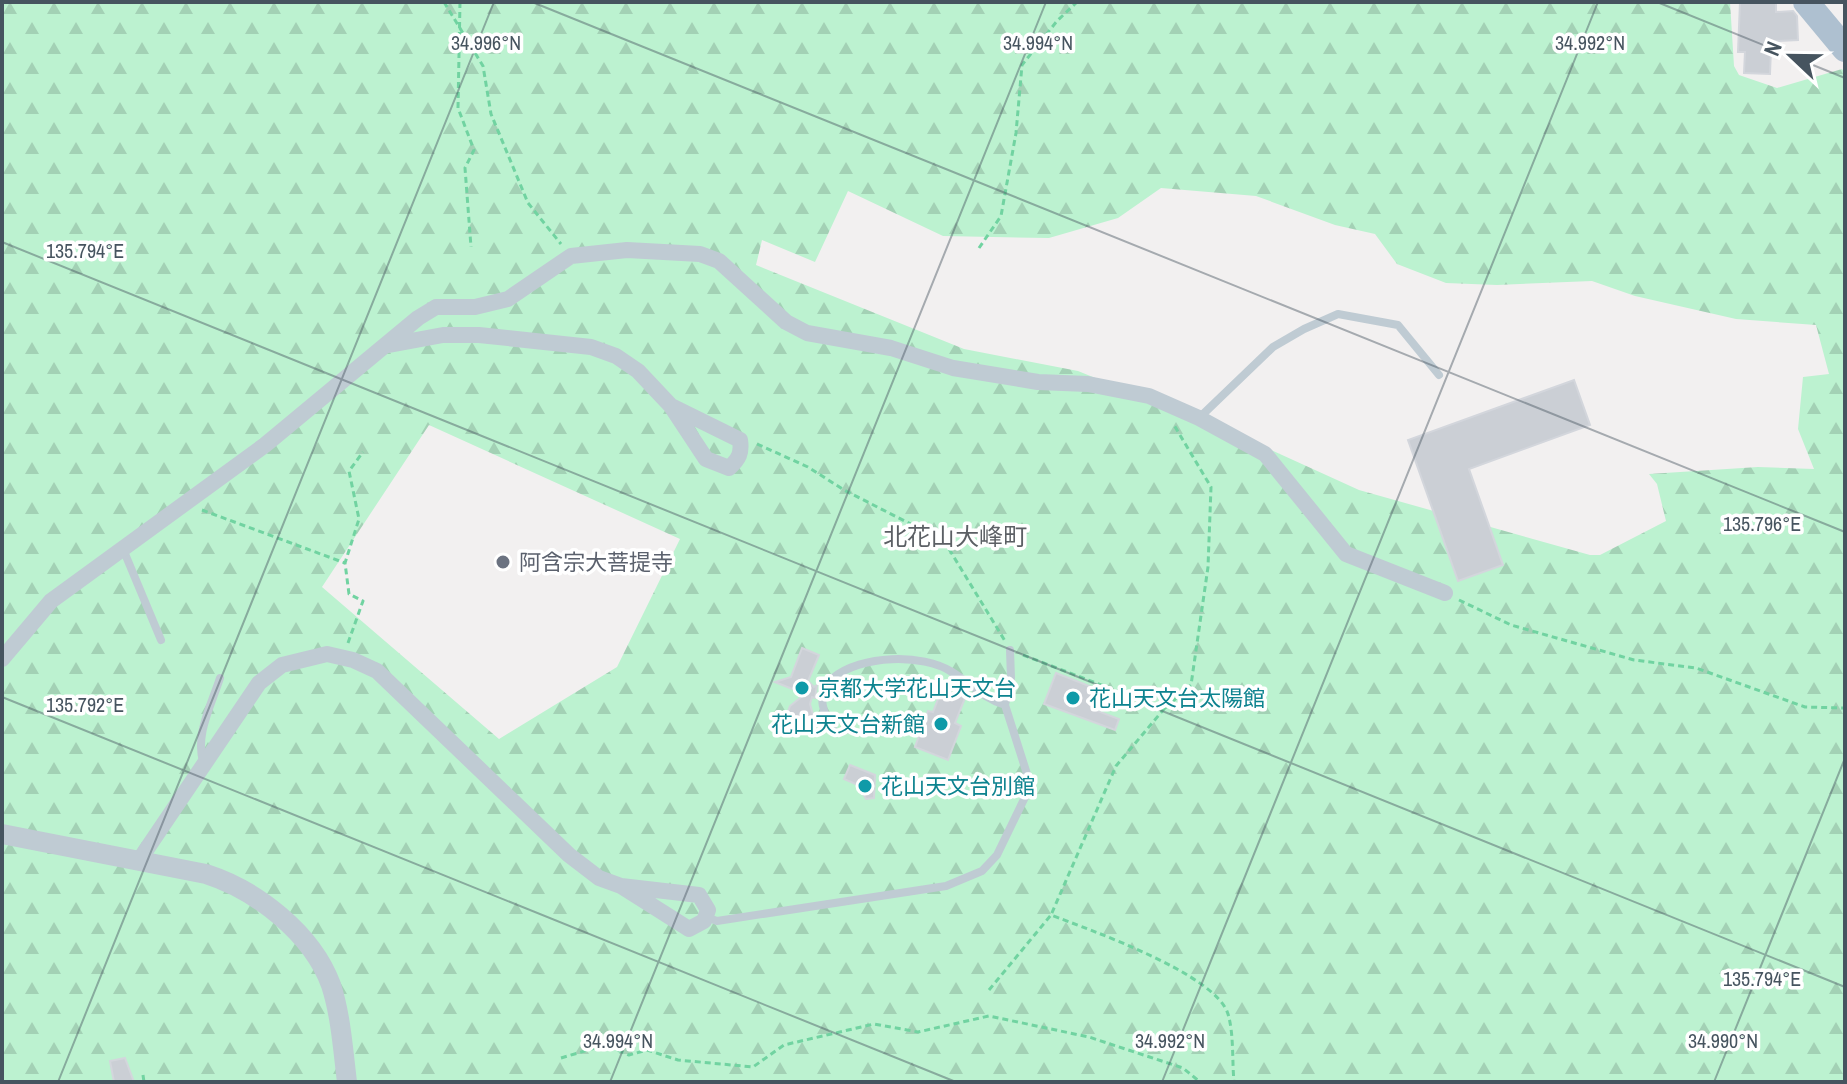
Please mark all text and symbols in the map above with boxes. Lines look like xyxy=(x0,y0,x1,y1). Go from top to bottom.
north arrow xyxy=(1751,16,1831,96)
text: 34.996°N xyxy=(451,29,521,56)
text: 34.994°N xyxy=(1003,29,1073,56)
text: 34.992°N xyxy=(1555,29,1625,56)
text: N xyxy=(1756,37,1789,60)
text: 135.794°E xyxy=(46,237,124,264)
text: 135.796°E xyxy=(1723,510,1801,537)
district label: 北花山大峰町 xyxy=(883,520,1027,552)
place label: 阿含宗大菩提寺 xyxy=(519,547,673,577)
marker: 阿含宗大菩提寺 xyxy=(494,553,512,571)
place label: 京都大学花山天文台 xyxy=(818,673,1016,703)
marker: 京都大学花山天文台 xyxy=(793,679,811,697)
place label: 花山天文台太陽館 xyxy=(1089,683,1265,713)
marker: 花山天文台太陽館 xyxy=(1064,689,1082,707)
text: 135.792°E xyxy=(46,691,124,718)
place label: 花山天文台新館 xyxy=(771,709,925,739)
marker: 花山天文台新館 xyxy=(932,715,950,733)
place label: 花山天文台別館 xyxy=(881,771,1035,801)
marker: 花山天文台別館 xyxy=(856,777,874,795)
text: 135.794°E xyxy=(1723,965,1801,992)
text: 34.994°N xyxy=(583,1027,653,1054)
text: 34.992°N xyxy=(1135,1027,1205,1054)
text: 34.990°N xyxy=(1688,1027,1758,1054)

